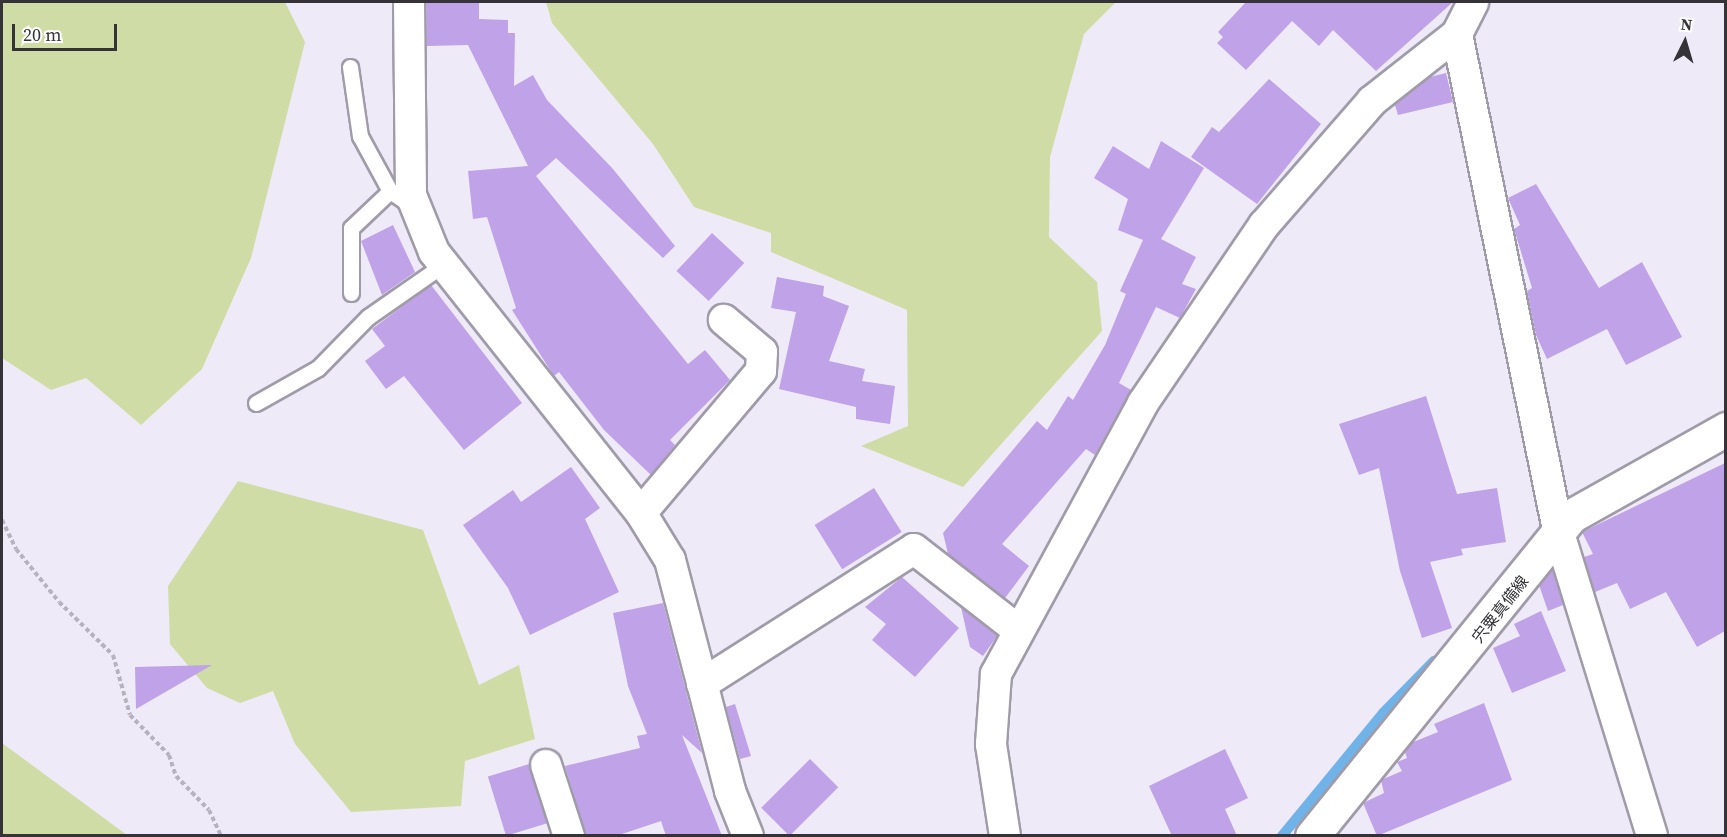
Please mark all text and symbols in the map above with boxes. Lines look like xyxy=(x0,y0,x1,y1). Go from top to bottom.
scale bar xyxy=(15,12,120,50)
north arrow xyxy=(1655,12,1715,72)
text: N xyxy=(1680,13,1693,36)
text: 20 m xyxy=(23,22,61,47)
street label: 宍粟真備線 xyxy=(1468,572,1532,646)

